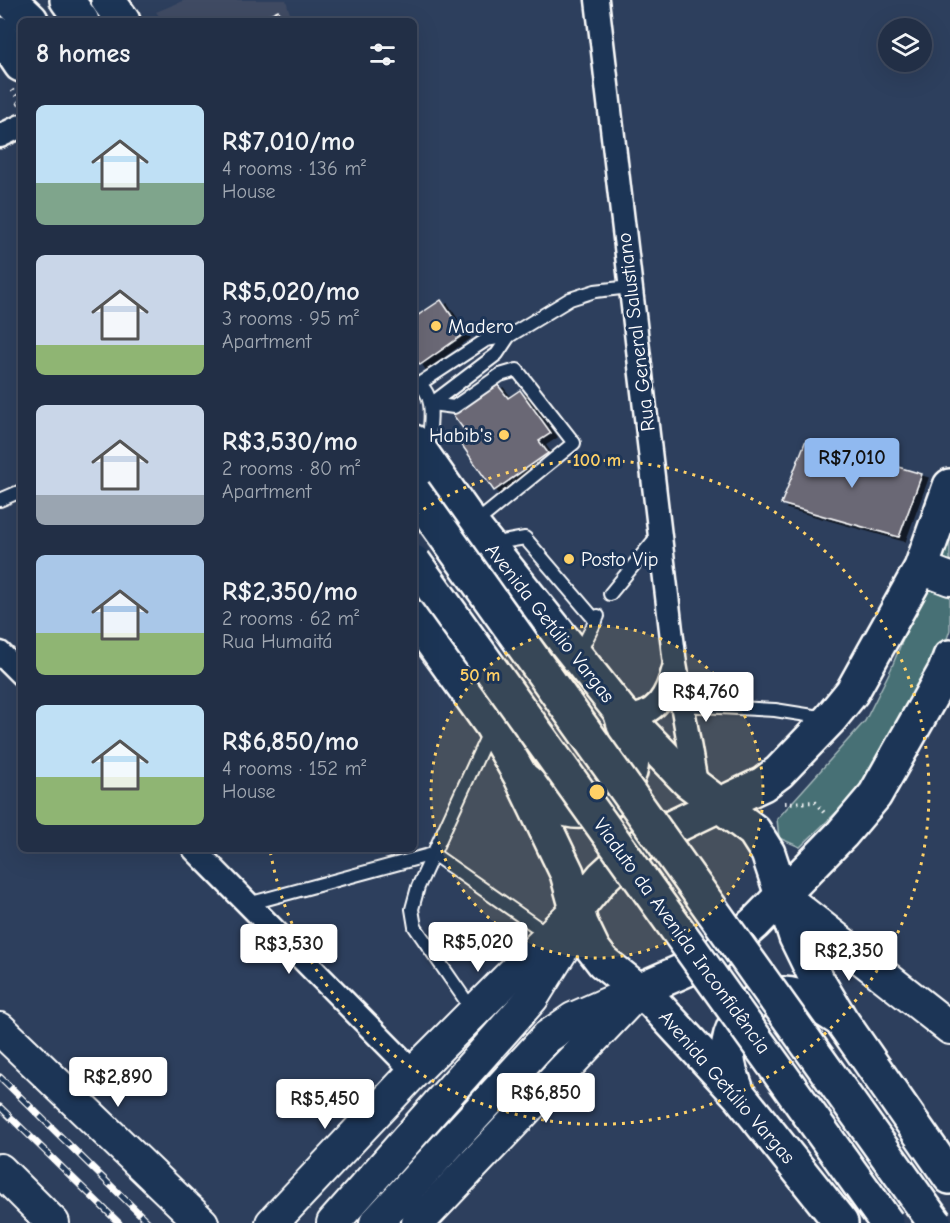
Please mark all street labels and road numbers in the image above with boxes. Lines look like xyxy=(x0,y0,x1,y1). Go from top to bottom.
street label: Rua General Salustiano xyxy=(612,231,660,433)
street label: Avenida Getúlio Vargas xyxy=(481,539,619,707)
street label: Viaduto da Avenida Inconfidência xyxy=(589,814,775,1058)
street label: Avenida Getúlio Vargas xyxy=(654,1006,800,1168)

